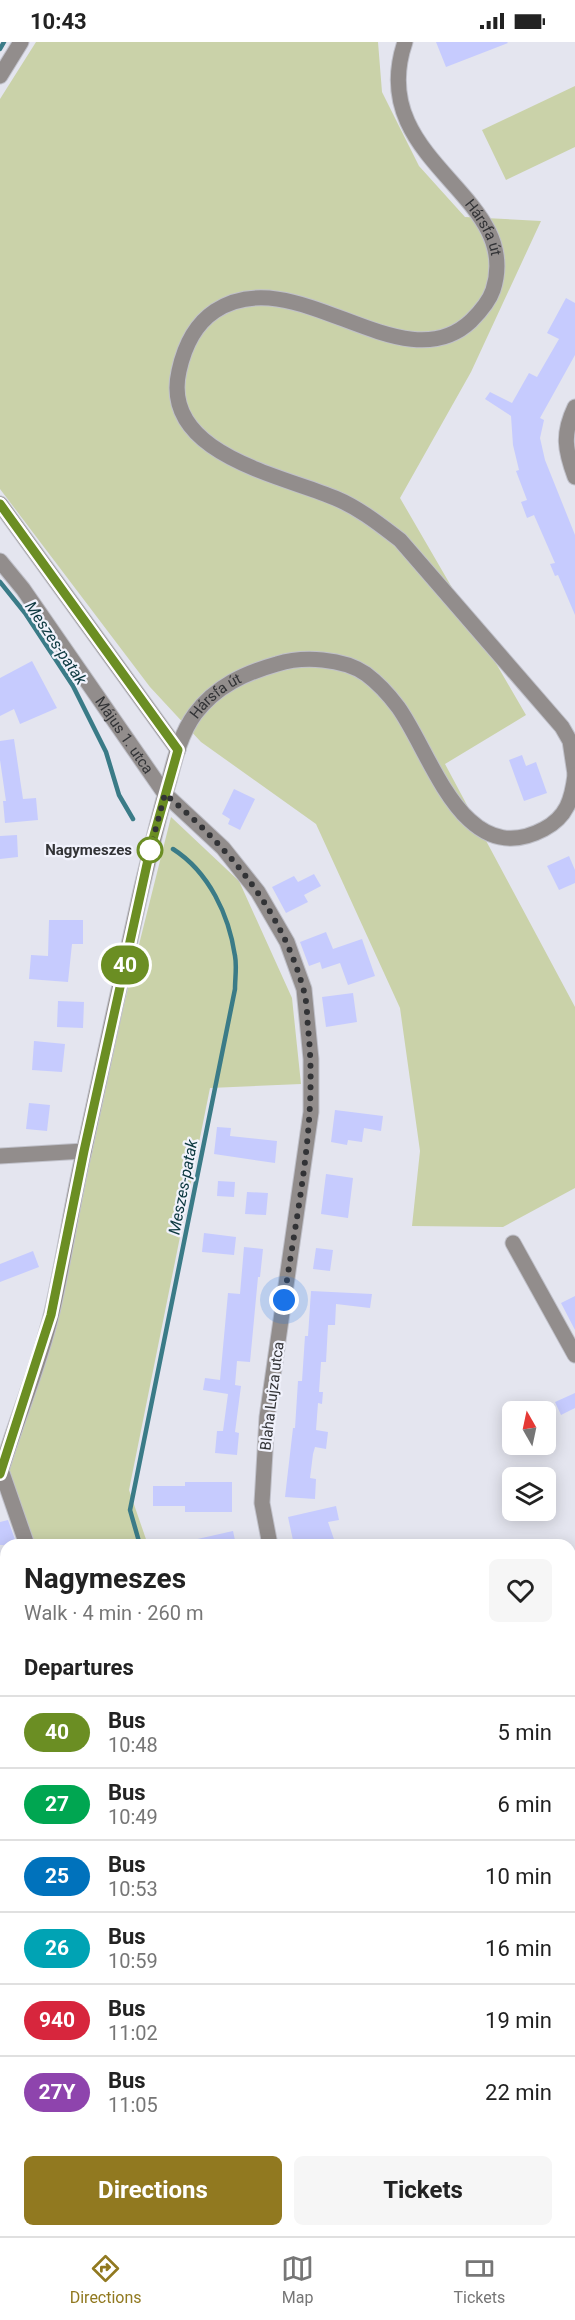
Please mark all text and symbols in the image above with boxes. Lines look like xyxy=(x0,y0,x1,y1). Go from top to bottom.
text: 10:43 xyxy=(30,9,87,34)
street label: Hársfa út xyxy=(461,196,505,257)
water label: Meszes-patak xyxy=(21,598,91,689)
street label: Hársfa út xyxy=(186,669,244,722)
street label: Május 1. utca xyxy=(91,693,157,777)
marker: Nagymeszes xyxy=(137,837,163,863)
place label: Nagymeszes xyxy=(45,841,132,859)
line badge: 40 xyxy=(98,946,152,984)
text: 40 xyxy=(113,953,137,977)
water label: Meszes-patak xyxy=(164,1137,202,1236)
your location xyxy=(269,1285,299,1315)
street label: Blaha Lujza utca xyxy=(256,1341,288,1451)
north arrow xyxy=(502,1401,556,1455)
map controls xyxy=(502,1401,556,1521)
button: layers xyxy=(502,1467,556,1521)
button: heart xyxy=(489,1559,552,1622)
text: Nagymeszes xyxy=(24,1562,186,1595)
text: Walk · 4 min · 260 m xyxy=(24,1601,203,1625)
text: Departures xyxy=(24,1655,134,1680)
text: Bus xyxy=(108,1708,146,1733)
text: 40 xyxy=(45,1720,69,1744)
text: 5 min xyxy=(497,1720,552,1745)
text: 10:48 xyxy=(108,1733,158,1757)
text: Bus xyxy=(108,1780,146,1805)
text: 27 xyxy=(45,1792,69,1816)
text: 6 min xyxy=(497,1792,552,1817)
text: 10:49 xyxy=(108,1805,158,1829)
text: Bus xyxy=(108,1852,146,1877)
text: 25 xyxy=(45,1864,69,1888)
text: 10 min xyxy=(485,1864,552,1889)
text: 10:53 xyxy=(108,1877,158,1901)
text: Bus xyxy=(108,1924,146,1949)
text: 26 xyxy=(45,1936,69,1960)
text: 16 min xyxy=(485,1936,552,1961)
text: 10:59 xyxy=(108,1949,158,1973)
text: Bus xyxy=(108,1996,146,2021)
text: 940 xyxy=(39,2008,75,2032)
text: 19 min xyxy=(485,2008,552,2033)
text: 11:02 xyxy=(108,2021,158,2045)
text: Bus xyxy=(108,2068,146,2093)
text: 27Y xyxy=(38,2080,76,2104)
text: 22 min xyxy=(485,2080,552,2105)
text: 11:05 xyxy=(108,2093,158,2117)
button: Directions xyxy=(24,2156,282,2225)
button: Tickets xyxy=(294,2156,552,2225)
tab: Directions xyxy=(70,2252,142,2307)
tab: Map xyxy=(281,2252,314,2307)
tab: Tickets xyxy=(454,2252,505,2307)

